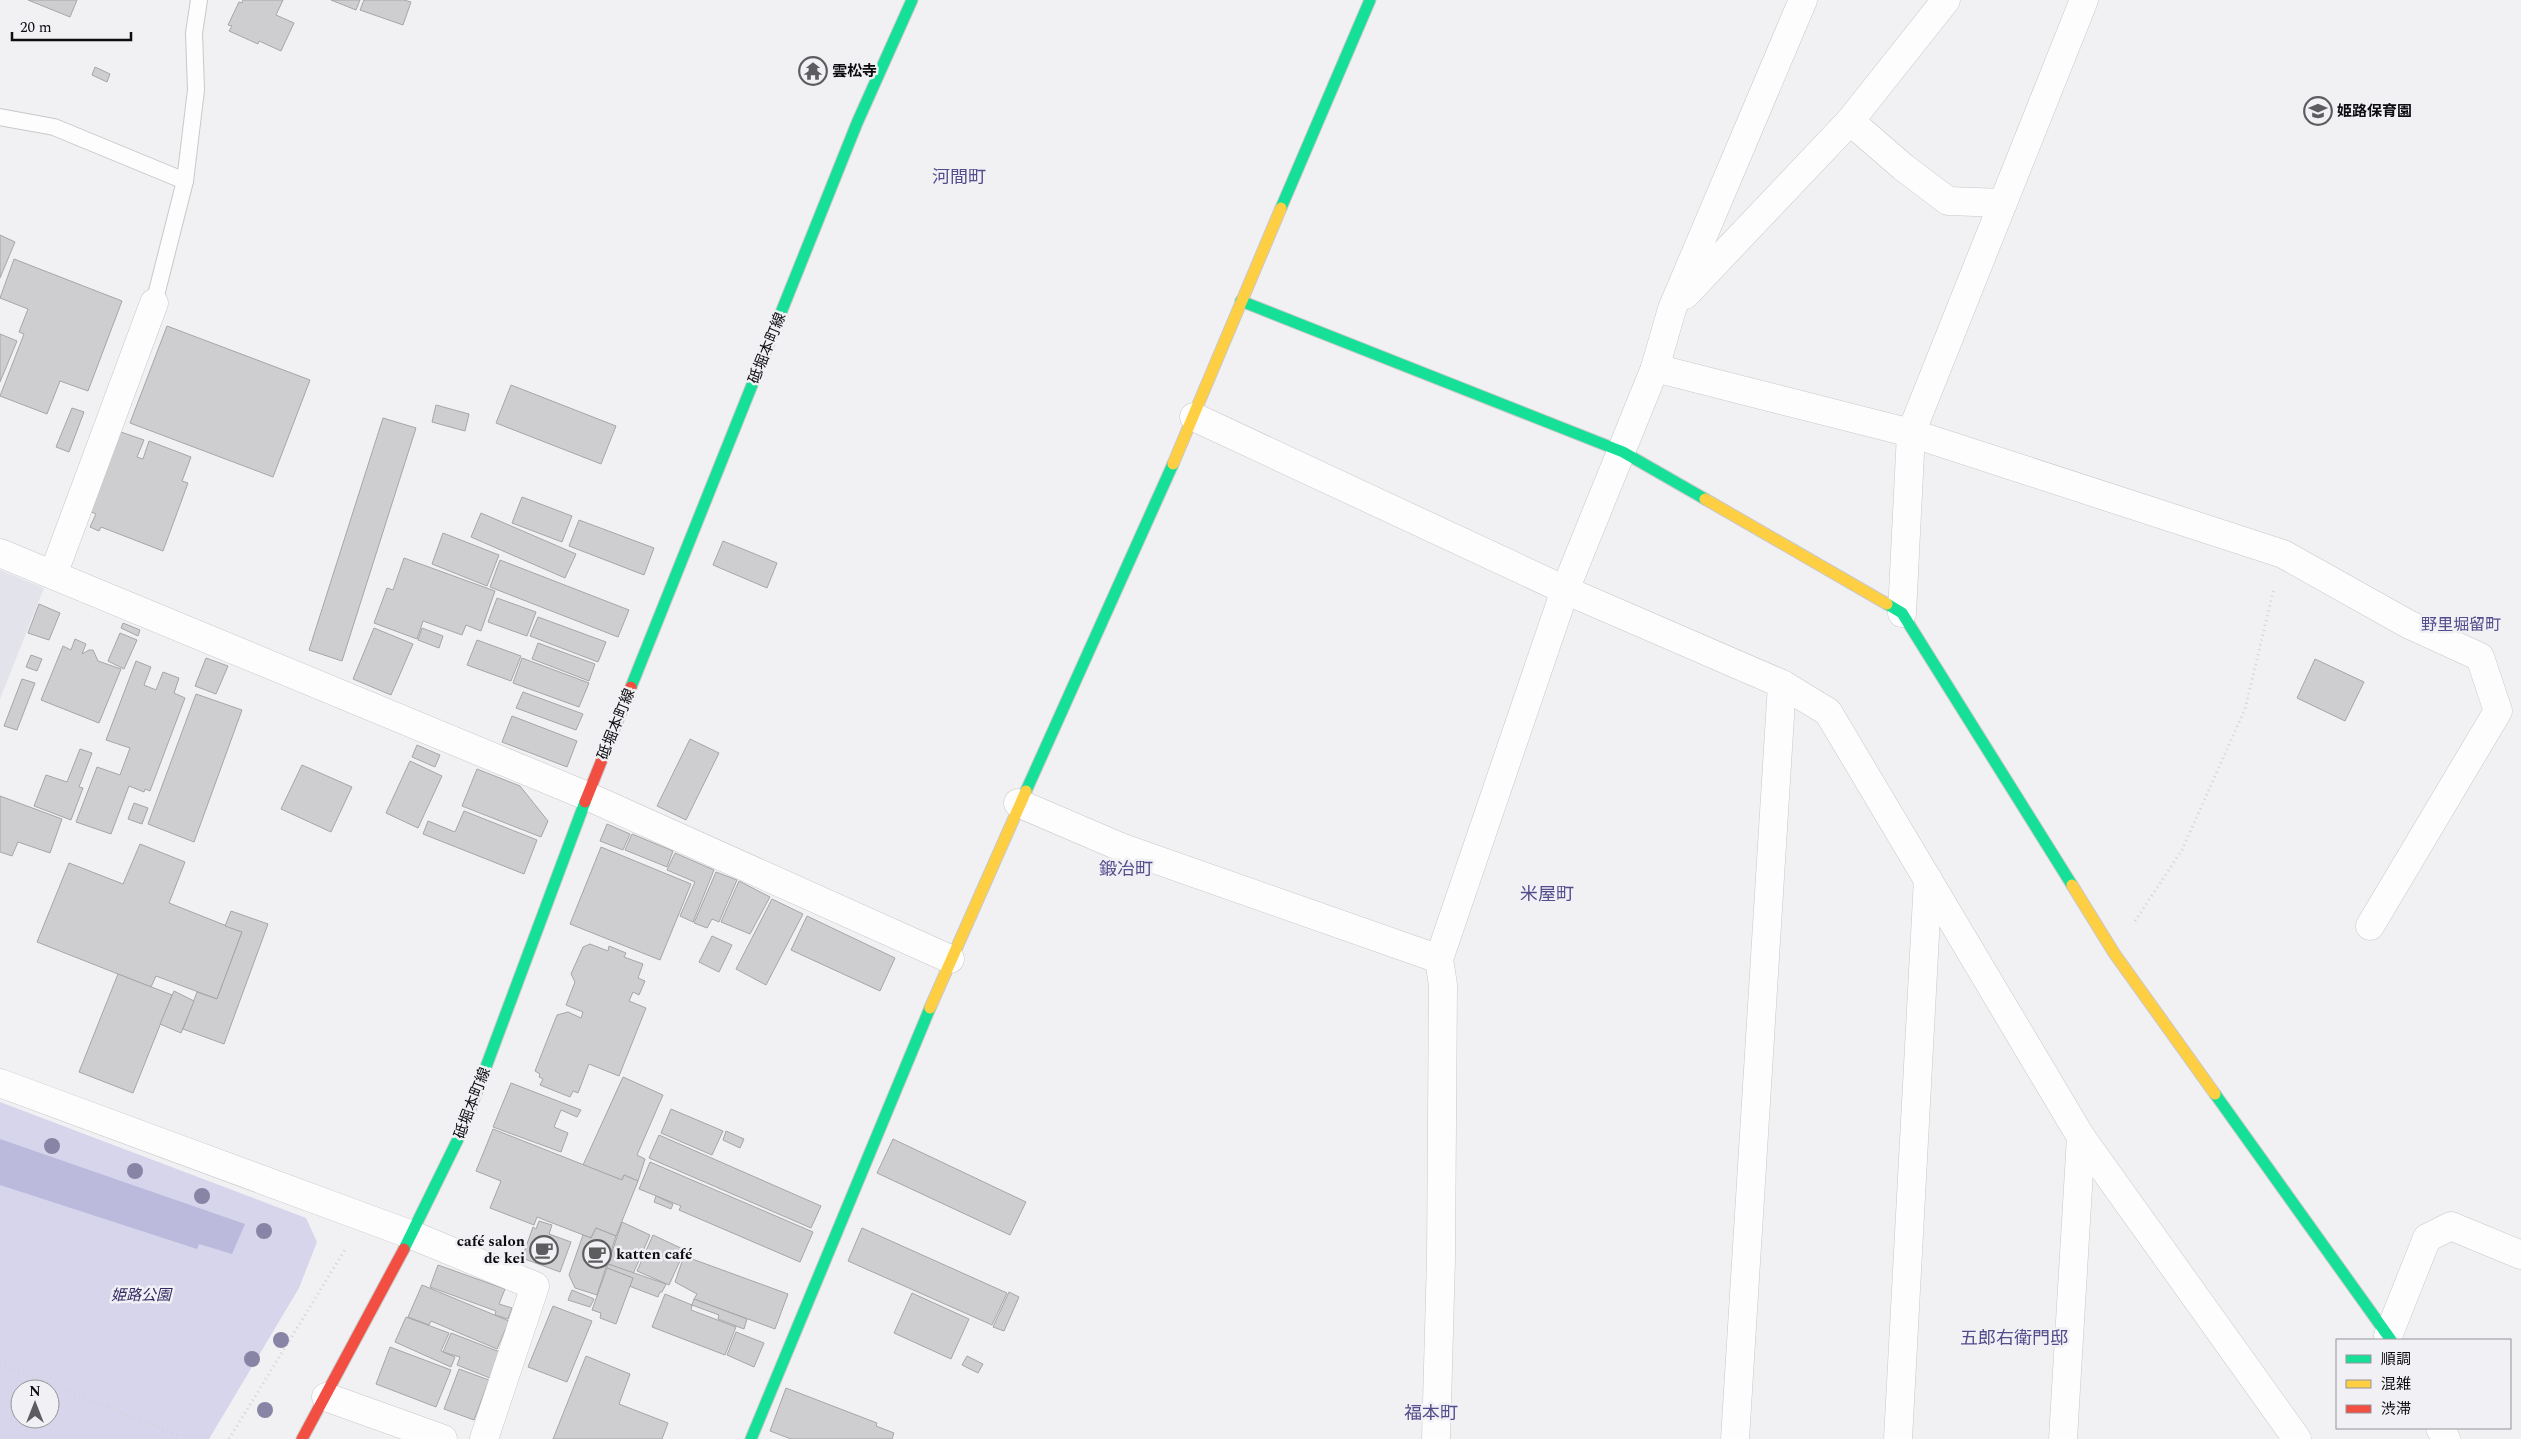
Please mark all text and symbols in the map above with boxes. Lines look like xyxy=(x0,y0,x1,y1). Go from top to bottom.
scale bar xyxy=(12,10,131,42)
text: 20 m xyxy=(20,16,52,39)
temple icon: 雲松寺 xyxy=(798,56,828,86)
place label: 雲松寺 xyxy=(832,60,877,83)
school or university icon: 姫路保育園 xyxy=(2303,96,2333,126)
place label: 姫路保育園 xyxy=(2337,100,2412,123)
district label: 河間町 xyxy=(932,164,986,191)
street label: 砥堀本町線 xyxy=(743,309,792,387)
district label: 野里堀留町 xyxy=(2421,613,2501,637)
street label: 砥堀本町線 xyxy=(592,685,641,763)
district label: 鍛冶町 xyxy=(1099,856,1153,883)
district label: 米屋町 xyxy=(1520,881,1574,908)
street label: 砥堀本町線 xyxy=(448,1064,497,1142)
place label: café salon de kei xyxy=(457,1230,525,1270)
cafe icon: café salon de kei xyxy=(529,1235,559,1265)
cafe icon: katten café xyxy=(582,1239,612,1269)
place label: katten café xyxy=(616,1243,692,1266)
park label: 姫路公園 xyxy=(111,1284,173,1307)
district label: 五郎右衛門邸 xyxy=(1960,1325,2068,1352)
legend xyxy=(2336,1339,2511,1429)
text: 順調 xyxy=(2381,1348,2411,1371)
text: 混雑 xyxy=(2381,1373,2411,1396)
north arrow xyxy=(10,1379,60,1429)
text: N xyxy=(29,1381,41,1402)
text: 渋滞 xyxy=(2381,1398,2411,1421)
district label: 福本町 xyxy=(1404,1400,1458,1427)

